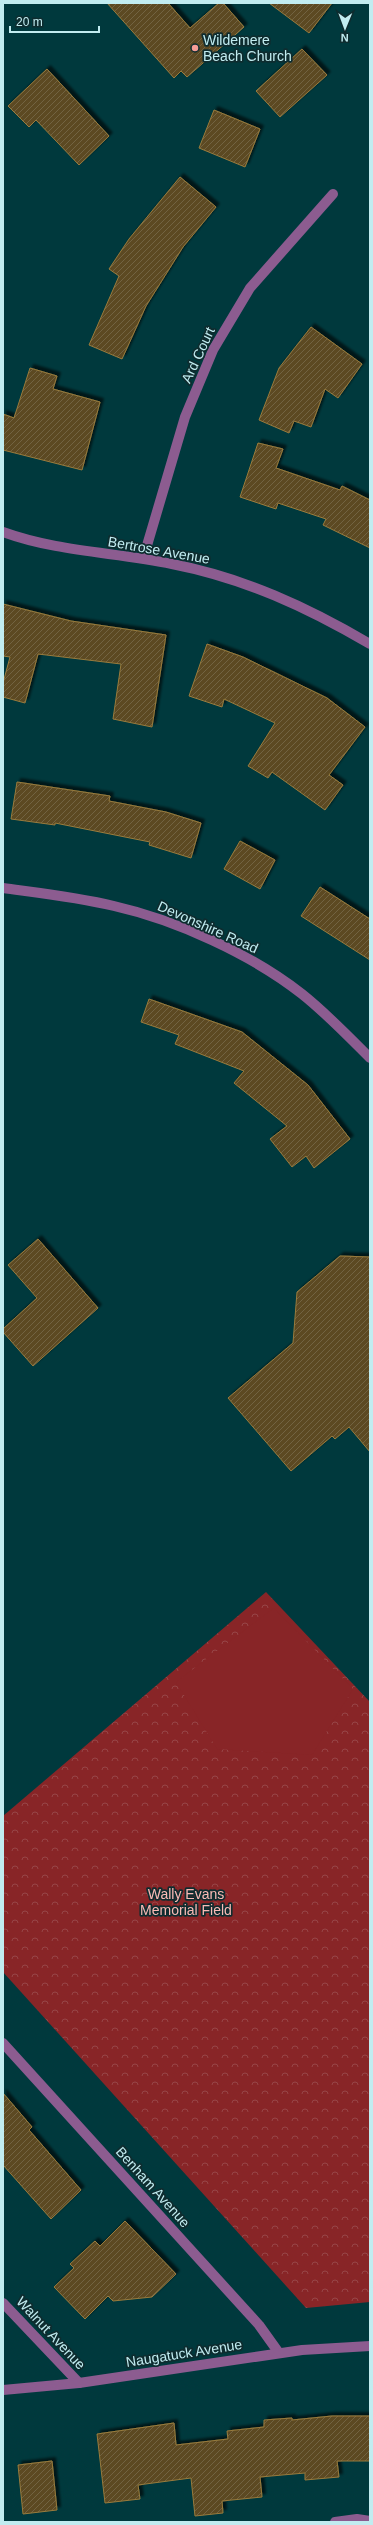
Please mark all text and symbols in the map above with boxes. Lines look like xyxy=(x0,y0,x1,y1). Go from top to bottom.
scale bar xyxy=(10,8,99,34)
north arrow xyxy=(325,8,365,48)
text: 20 m xyxy=(16,15,43,29)
place label: Wildemere Beach Church xyxy=(203,32,292,64)
text: N xyxy=(341,32,349,44)
marker: Wildemere Beach Church xyxy=(190,43,200,53)
street label: Ard Court xyxy=(178,324,218,386)
street label: Bertrose Avenue xyxy=(107,533,211,567)
street label: Devonshire Road xyxy=(155,898,261,956)
park label: Wally Evans Memorial Field xyxy=(140,1886,232,1918)
street label: Benham Avenue xyxy=(113,2144,193,2231)
street label: Walnut Avenue xyxy=(13,2293,89,2373)
street label: Naugatuck Avenue xyxy=(125,2336,243,2370)

